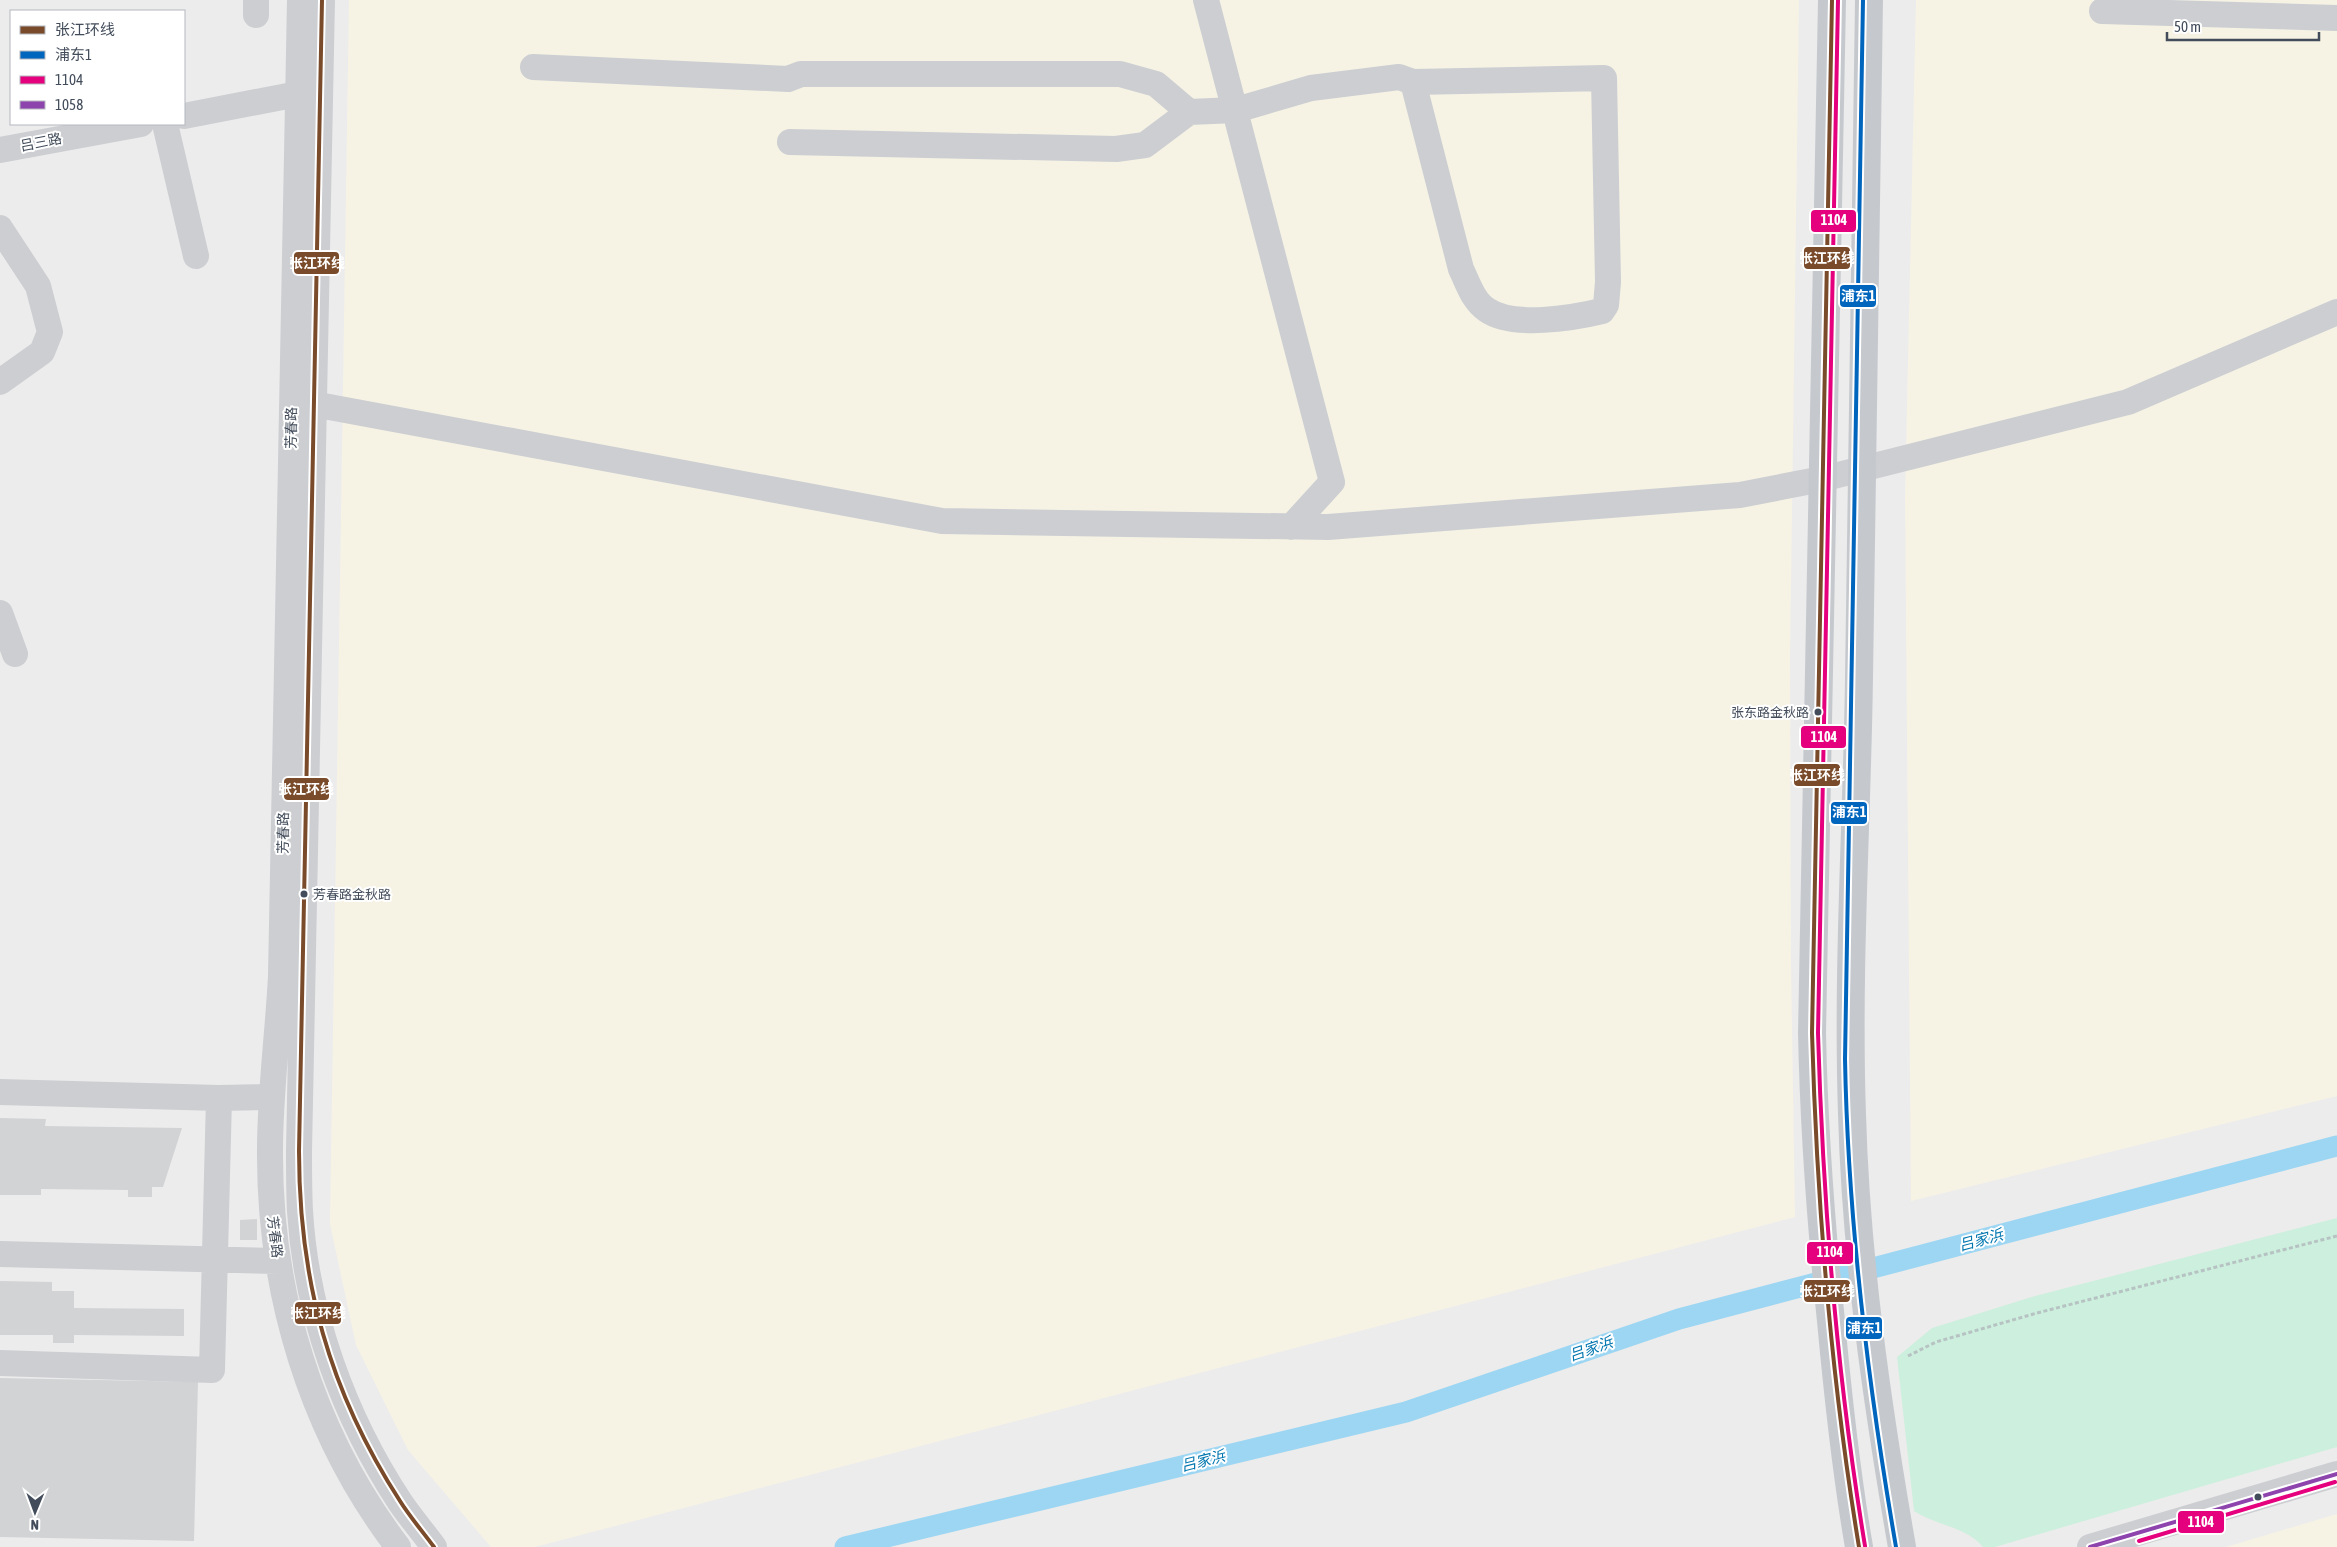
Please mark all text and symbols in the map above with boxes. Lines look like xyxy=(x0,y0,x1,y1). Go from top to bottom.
legend xyxy=(10,10,185,125)
scale bar xyxy=(2167,10,2320,42)
text: 50 m xyxy=(2174,18,2201,35)
text: 张江环线 xyxy=(55,21,115,38)
text: 浦东1 xyxy=(55,46,92,63)
text: 1104 xyxy=(55,71,83,88)
text: 1058 xyxy=(55,96,83,113)
street label: 吕三路 xyxy=(19,130,63,154)
line badge: 1104 xyxy=(1810,209,1857,233)
text: 1104 xyxy=(1821,212,1848,228)
line badge: 张江环线 xyxy=(1803,246,1851,270)
text: 张江环线 xyxy=(1799,250,1855,266)
line badge: 张江环线 xyxy=(293,251,340,275)
text: 张江环线 xyxy=(289,255,345,271)
line badge: 浦东1 xyxy=(1839,284,1877,308)
text: 浦东1 xyxy=(1841,288,1876,304)
street label: 芳春路 xyxy=(283,407,299,449)
place label: 张东路金秋路 xyxy=(1731,705,1809,720)
marker: 张东路金秋路 xyxy=(1813,707,1823,717)
line badge: 1104 xyxy=(1800,725,1847,749)
text: 1104 xyxy=(1811,729,1838,745)
line badge: 张江环线 xyxy=(1793,763,1841,787)
text: 张江环线 xyxy=(1789,767,1845,783)
line badge: 张江环线 xyxy=(283,777,330,801)
text: 张江环线 xyxy=(278,781,334,797)
line badge: 浦东1 xyxy=(1830,801,1868,825)
text: 浦东1 xyxy=(1832,804,1867,820)
street label: 芳春路 xyxy=(275,812,291,854)
place label: 芳春路金秋路 xyxy=(313,887,391,902)
marker: 芳春路金秋路 xyxy=(299,889,309,899)
street label: 芳春路 xyxy=(265,1215,285,1259)
water label: 吕家浜 xyxy=(1957,1225,2007,1254)
line badge: 1104 xyxy=(1806,1241,1854,1265)
text: 1104 xyxy=(1817,1244,1844,1260)
line badge: 张江环线 xyxy=(1803,1279,1851,1303)
text: 张江环线 xyxy=(1799,1283,1855,1299)
line badge: 张江环线 xyxy=(294,1301,342,1325)
text: 张江环线 xyxy=(290,1305,346,1321)
line badge: 浦东1 xyxy=(1845,1316,1883,1340)
text: 浦东1 xyxy=(1847,1320,1882,1336)
water label: 吕家浜 xyxy=(1567,1333,1617,1364)
water label: 吕家浜 xyxy=(1179,1446,1229,1474)
north arrow xyxy=(10,1487,60,1537)
unlabelled marker xyxy=(2253,1492,2263,1502)
line badge: 1104 xyxy=(2177,1510,2225,1534)
text: 1104 xyxy=(2188,1514,2215,1530)
text: N xyxy=(31,1517,39,1533)

